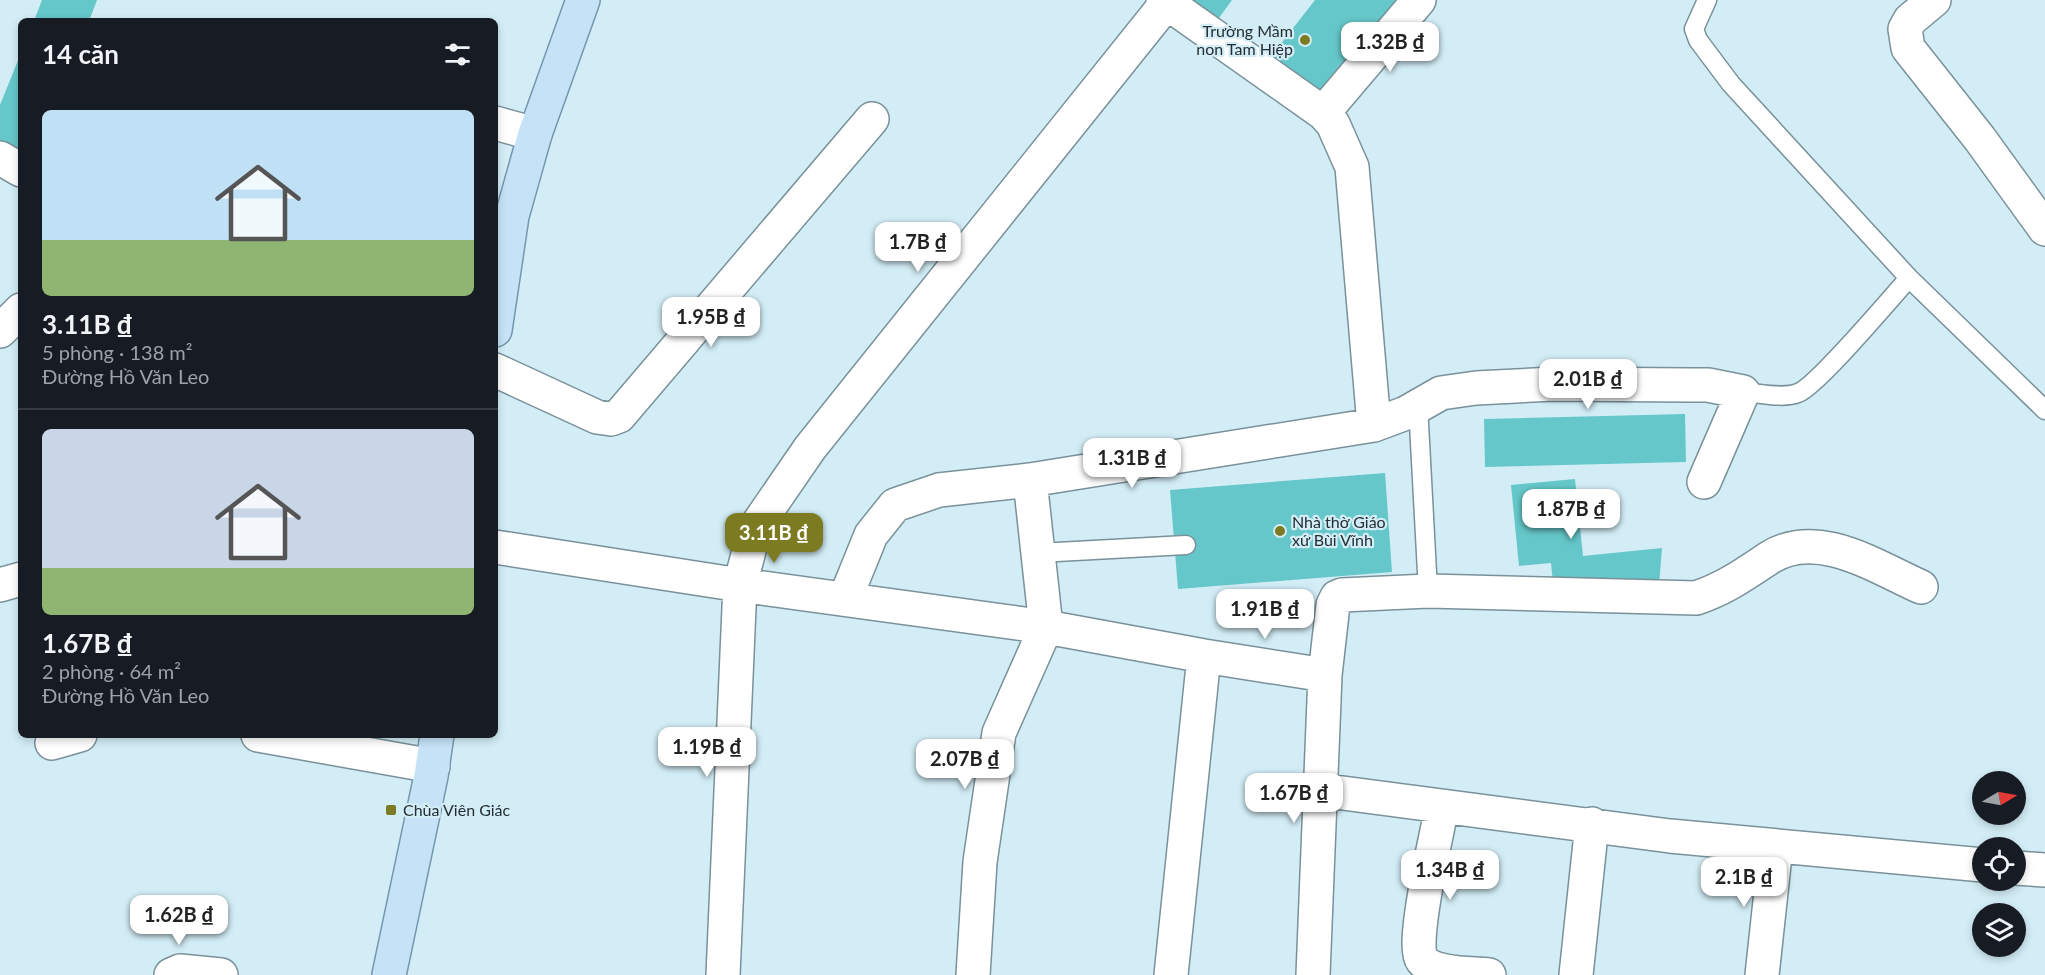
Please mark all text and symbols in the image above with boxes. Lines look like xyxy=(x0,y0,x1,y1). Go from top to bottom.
place label: Trường Mầm non Tam Hiệp xyxy=(1196,21,1293,58)
pin: 1.32B ₫ xyxy=(1335,22,1445,73)
text: 1.32B ₫ xyxy=(1355,29,1425,53)
marker: Trường Mầm non Tam Hiệp xyxy=(1298,33,1312,47)
text: 14 căn xyxy=(42,38,119,70)
icon: filters xyxy=(441,38,474,71)
icon: home xyxy=(204,149,312,257)
pin: 1.7B ₫ xyxy=(869,222,967,273)
text: 1.7B ₫ xyxy=(889,229,947,253)
pin: 1.95B ₫ xyxy=(656,297,766,348)
text: 1.95B ₫ xyxy=(676,304,746,328)
text: 3.11B ₫ xyxy=(42,308,133,340)
text: 5 phòng · 138 m² xyxy=(42,340,192,364)
pin: 2.01B ₫ xyxy=(1533,359,1643,410)
text: Đường Hồ Văn Leo xyxy=(42,364,209,388)
text: 2.01B ₫ xyxy=(1553,366,1623,390)
pin: 1.31B ₫ xyxy=(1077,438,1187,489)
text: 1.31B ₫ xyxy=(1097,445,1167,469)
icon: home xyxy=(204,468,312,576)
pin: 1.87B ₫ xyxy=(1516,489,1626,540)
text: 1.87B ₫ xyxy=(1536,496,1606,520)
place label: Nhà thờ Giáo xứ Bùi Vĩnh xyxy=(1292,512,1386,549)
pin: 3.11B ₫ xyxy=(719,513,829,564)
text: 3.11B ₫ xyxy=(739,520,809,544)
marker: Nhà thờ Giáo xứ Bùi Vĩnh xyxy=(1273,524,1287,538)
pin: 1.91B ₫ xyxy=(1210,589,1320,640)
text: 1.91B ₫ xyxy=(1230,596,1300,620)
text: 1.67B ₫ xyxy=(42,627,133,659)
text: 2 phòng · 64 m² xyxy=(42,659,181,683)
text: Đường Hồ Văn Leo xyxy=(42,683,209,707)
pin: 1.19B ₫ xyxy=(652,727,762,778)
text: 1.19B ₫ xyxy=(672,734,742,758)
pin: 2.07B ₫ xyxy=(910,739,1020,790)
text: 2.07B ₫ xyxy=(930,746,1000,770)
north arrow xyxy=(1972,771,2026,825)
map controls xyxy=(1972,771,2026,957)
pin: 1.67B ₫ xyxy=(1239,773,1349,824)
text: 1.67B ₫ xyxy=(1259,780,1329,804)
place label: Chùa Viên Giác xyxy=(403,800,511,819)
marker: Chùa Viên Giác xyxy=(384,803,398,817)
button: locate xyxy=(1972,837,2026,891)
pin: 1.34B ₫ xyxy=(1395,850,1505,901)
text: 1.34B ₫ xyxy=(1415,857,1485,881)
pin: 2.1B ₫ xyxy=(1695,857,1793,908)
text: 2.1B ₫ xyxy=(1715,864,1773,888)
pin: 1.62B ₫ xyxy=(124,895,234,946)
text: 1.62B ₫ xyxy=(144,902,214,926)
button: layers xyxy=(1972,903,2026,957)

